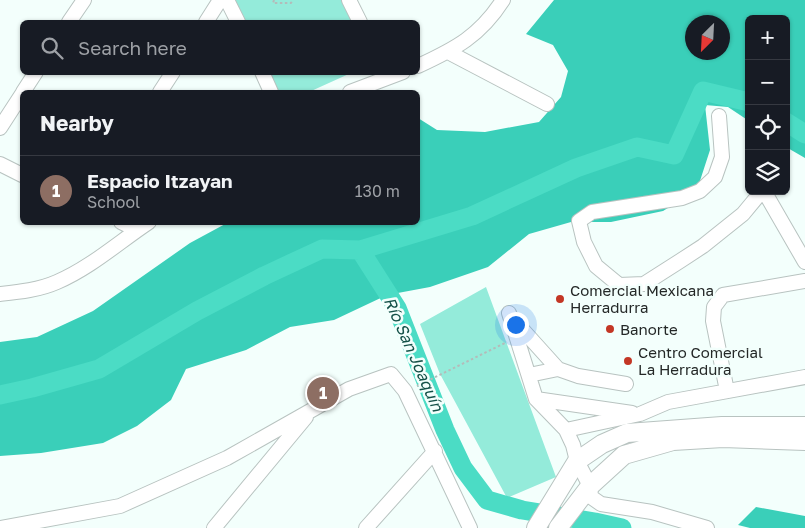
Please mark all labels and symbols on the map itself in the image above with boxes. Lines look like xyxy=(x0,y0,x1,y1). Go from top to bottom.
north arrow xyxy=(685,15,730,60)
place label: Comercial Mexicana Herradurra xyxy=(570,281,714,316)
marker: Comercial Mexicana Herradurra xyxy=(554,293,566,305)
water label: Río San Joaquín xyxy=(380,294,449,415)
your location xyxy=(503,312,529,338)
place label: Banorte xyxy=(620,320,678,338)
marker: Banorte xyxy=(604,323,616,335)
place label: Centro Comercial La Herradura xyxy=(638,343,763,378)
marker: Centro Comercial La Herradura xyxy=(622,355,634,367)
pin: 1 xyxy=(307,374,339,412)

